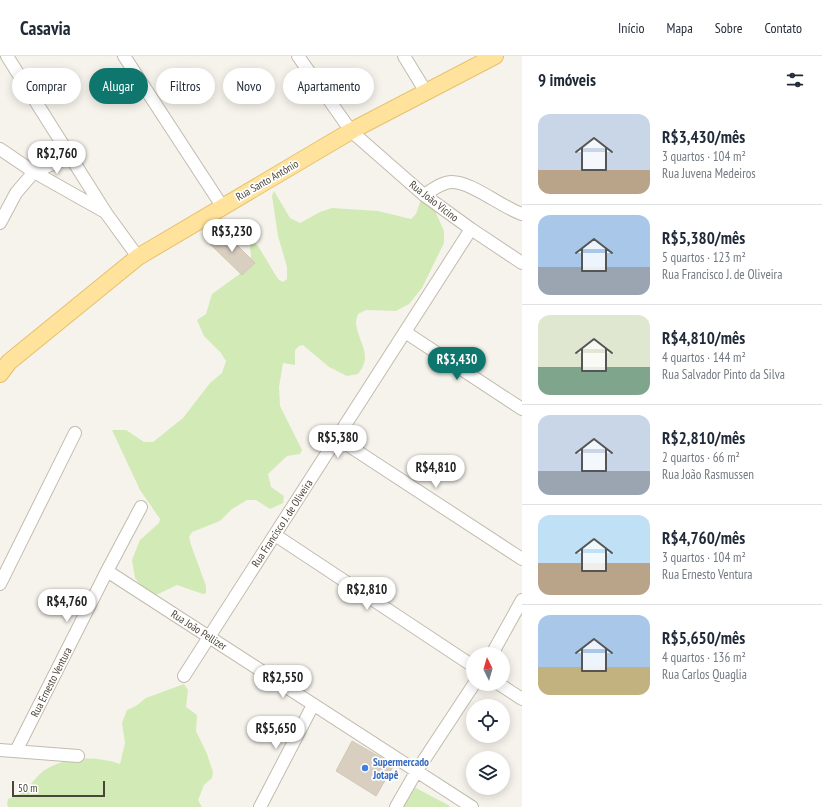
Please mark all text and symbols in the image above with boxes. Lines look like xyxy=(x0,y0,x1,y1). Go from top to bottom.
text: Casavia xyxy=(20,16,71,40)
text: Início xyxy=(618,19,645,37)
text: Mapa xyxy=(667,19,693,37)
text: Sobre xyxy=(715,19,743,37)
text: Contato xyxy=(765,19,802,37)
chip: Comprar xyxy=(12,68,81,104)
chip: Alugar xyxy=(89,68,148,104)
chip: Filtros xyxy=(156,68,215,104)
chip: Novo xyxy=(223,68,275,104)
chip: Apartamento xyxy=(283,68,374,104)
text: 9 imóveis xyxy=(538,69,596,91)
icon: filters xyxy=(784,69,806,91)
text: R$3,430/mês xyxy=(662,126,745,148)
icon: home xyxy=(570,130,618,178)
pin: R$2,760 xyxy=(20,141,94,175)
text: R$2,760 xyxy=(37,145,77,162)
text: 3 quartos · 104 m² xyxy=(662,148,746,165)
street label: Rua Santo Antônio xyxy=(233,156,301,204)
text: Rua Juvena Medeiros xyxy=(662,165,756,182)
street label: Rua João Vicino xyxy=(407,177,462,225)
pin: R$3,230 xyxy=(195,219,269,253)
text: R$3,230 xyxy=(212,223,252,240)
text: R$5,380/mês xyxy=(662,227,745,249)
icon: home xyxy=(570,231,618,279)
text: 5 quartos · 123 m² xyxy=(662,249,746,266)
text: Rua Francisco J. de Oliveira xyxy=(662,266,782,283)
text: R$4,810/mês xyxy=(662,327,745,349)
icon: home xyxy=(570,331,618,379)
pin: R$3,430 xyxy=(420,347,494,381)
text: 4 quartos · 144 m² xyxy=(662,349,746,366)
text: R$3,430 xyxy=(437,351,477,368)
text: Rua Salvador Pinto da Silva xyxy=(662,366,785,383)
pin: R$5,380 xyxy=(301,425,375,459)
text: R$2,810/mês xyxy=(662,427,745,449)
text: R$5,380 xyxy=(318,429,358,446)
icon: home xyxy=(570,431,618,479)
text: 2 quartos · 66 m² xyxy=(662,449,740,466)
pin: R$4,810 xyxy=(399,455,473,489)
text: R$4,810 xyxy=(416,459,456,476)
text: Rua João Rasmussen xyxy=(662,466,754,483)
street label: Rua Francisco J. de Oliveira xyxy=(248,476,316,570)
text: R$4,760/mês xyxy=(662,527,745,549)
icon: home xyxy=(570,531,618,579)
text: 3 quartos · 104 m² xyxy=(662,549,746,566)
text: Rua Ernesto Ventura xyxy=(662,566,752,583)
pin: R$2,810 xyxy=(330,577,404,611)
text: R$2,810 xyxy=(347,581,387,598)
pin: R$4,760 xyxy=(30,589,104,623)
text: R$4,760 xyxy=(47,593,87,610)
street label: Rua João Pellizer xyxy=(168,607,230,653)
text: R$5,650/mês xyxy=(662,627,745,649)
icon: home xyxy=(570,631,618,679)
street label: Rua Ernesto Ventura xyxy=(27,645,75,719)
north arrow xyxy=(466,647,510,691)
map controls xyxy=(466,647,510,795)
text: 4 quartos · 136 m² xyxy=(662,649,746,666)
pin: R$2,550 xyxy=(246,665,320,699)
text: Rua Carlos Quaglia xyxy=(662,666,747,683)
text: R$2,550 xyxy=(263,669,303,686)
button: locate xyxy=(466,699,510,743)
pin: R$5,650 xyxy=(239,716,313,750)
text: R$5,650 xyxy=(256,720,296,737)
button: layers xyxy=(466,751,510,795)
place label: Supermercado Jotapê xyxy=(372,755,429,782)
marker: Supermercado Jotapê xyxy=(360,763,370,773)
scale bar xyxy=(12,779,105,798)
text: 50 m xyxy=(18,781,37,795)

